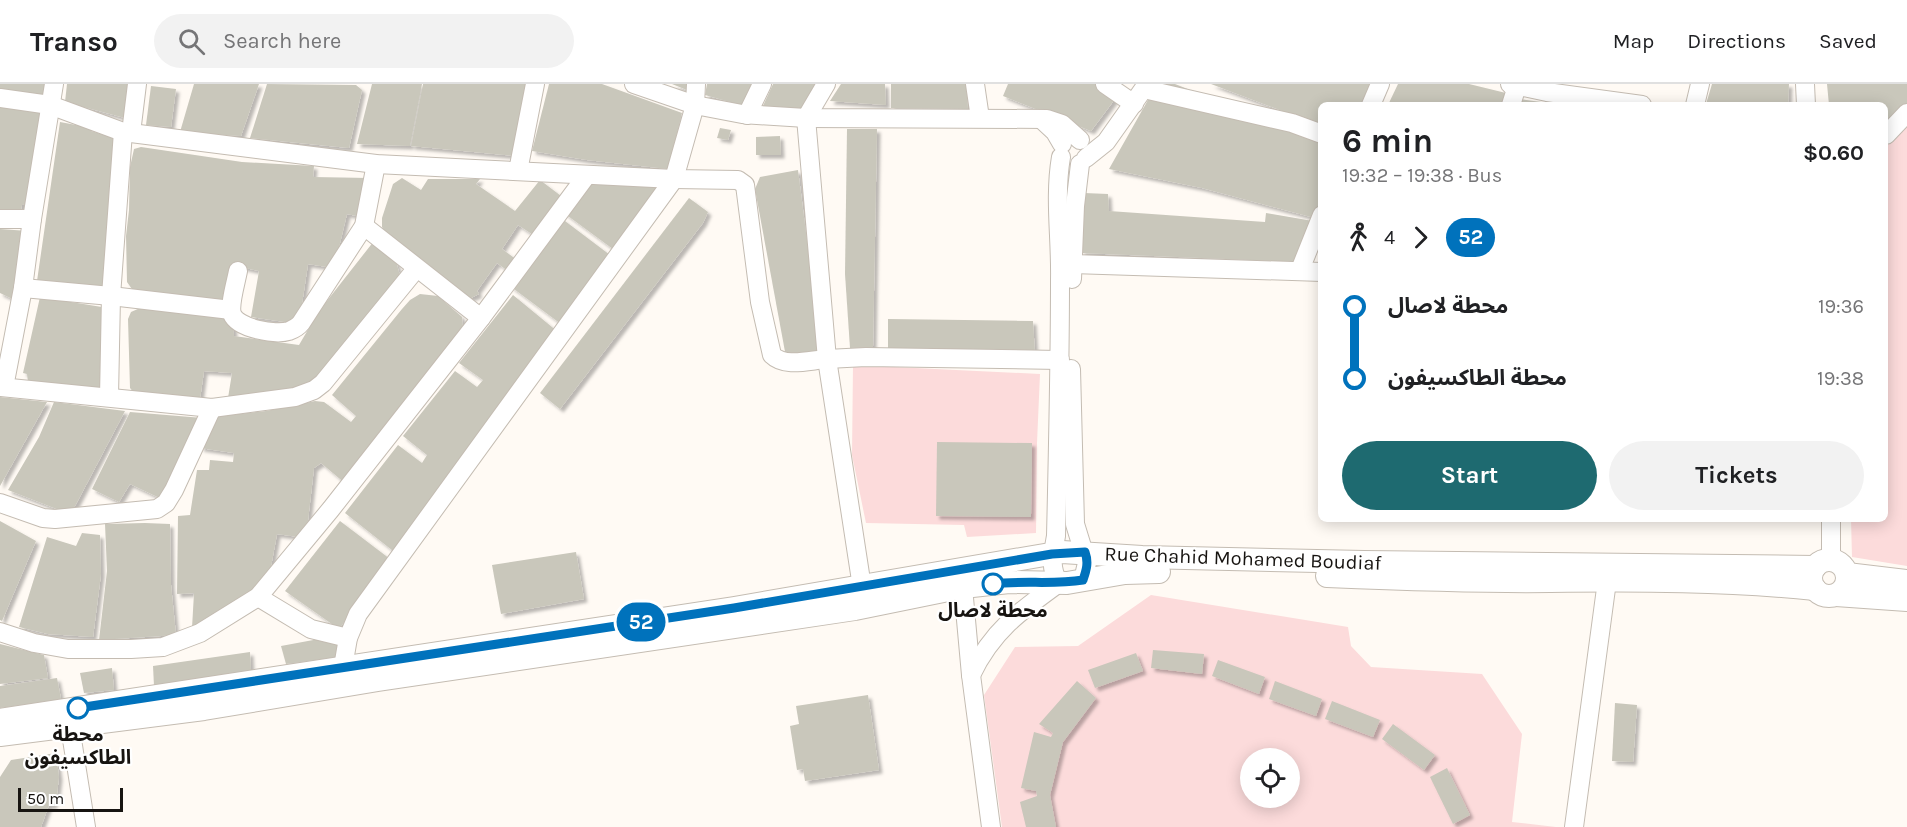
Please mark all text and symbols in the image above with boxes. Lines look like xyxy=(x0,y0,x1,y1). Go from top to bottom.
search box xyxy=(154,14,574,68)
text: Transo xyxy=(30,25,118,58)
icon: search xyxy=(175,25,208,58)
text: Search here xyxy=(223,28,341,54)
text: Map xyxy=(1613,29,1654,53)
text: Directions xyxy=(1687,29,1786,53)
text: Saved xyxy=(1819,29,1877,53)
text: 6 min xyxy=(1342,122,1433,160)
text: $0.60 xyxy=(1803,140,1864,166)
text: 19:32 – 19:38 · Bus xyxy=(1342,164,1502,187)
icon: walk xyxy=(1342,221,1375,254)
icon: forward xyxy=(1404,221,1437,254)
text: 52 xyxy=(1458,225,1483,249)
text: 4 xyxy=(1384,226,1395,249)
text: محطة لاصال xyxy=(1388,293,1508,319)
text: 19:36 xyxy=(1818,295,1864,318)
text: محطة الطاكسيفون xyxy=(1388,365,1567,391)
text: 19:38 xyxy=(1817,367,1864,390)
button: Start xyxy=(1342,441,1597,510)
button: Tickets xyxy=(1609,441,1864,510)
street label: Rue Chahid Mohamed Boudiaf xyxy=(1104,542,1382,575)
marker: محطة لاصال xyxy=(982,573,1004,595)
place label: محطة لاصال xyxy=(938,599,1048,622)
line badge: 52 xyxy=(614,602,668,642)
text: 52 xyxy=(629,610,653,634)
marker: محطة الطاكسيفون xyxy=(67,697,89,719)
place label: محطة الطاكسيفون xyxy=(25,723,131,769)
map controls xyxy=(1240,748,1300,808)
button: locate xyxy=(1240,748,1300,808)
scale bar xyxy=(18,785,123,812)
text: 50 m xyxy=(27,789,64,808)

